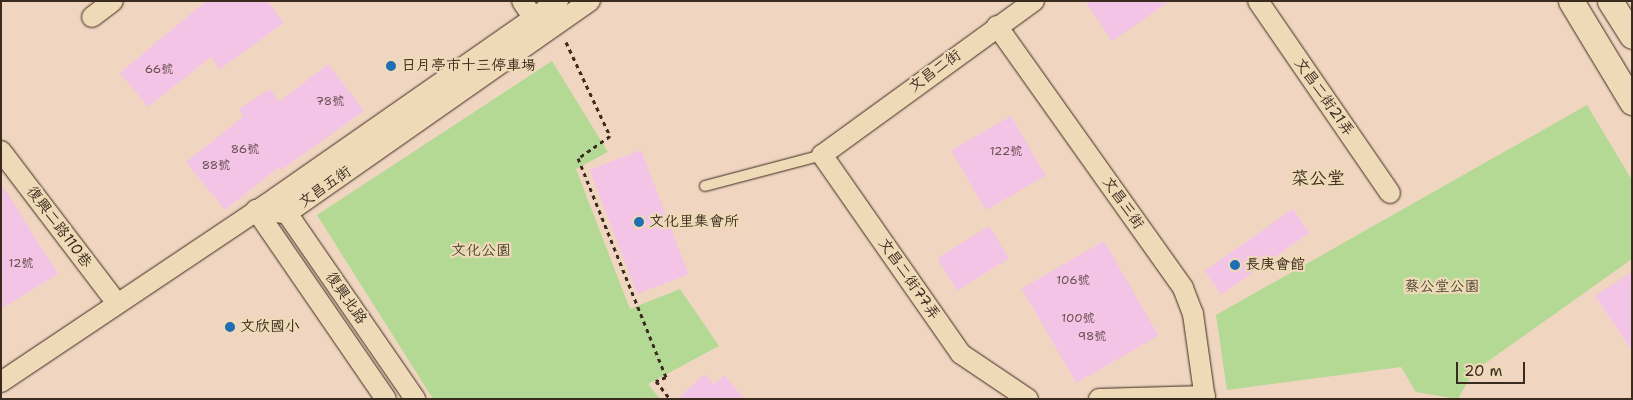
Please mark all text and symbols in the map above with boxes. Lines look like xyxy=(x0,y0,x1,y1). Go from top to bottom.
street label: 文昌二街 xyxy=(905,46,965,96)
street label: 文昌二街21弄 xyxy=(1291,55,1357,139)
place label: 日月亭市十三停車場 xyxy=(401,57,536,75)
marker: 日月亭市十三停車場 xyxy=(385,60,397,72)
house number: 66號 xyxy=(145,63,173,77)
house number: 78號 xyxy=(316,95,344,109)
house number: 86號 xyxy=(231,143,259,157)
house number: 122號 xyxy=(990,145,1022,159)
house number: 88號 xyxy=(202,159,230,173)
street label: 文昌五街 xyxy=(295,162,355,212)
district label: 菜公堂 xyxy=(1291,167,1345,189)
street label: 文昌三街 xyxy=(1098,173,1148,233)
street label: 復興二路110巷 xyxy=(23,183,95,271)
place label: 文化里集會所 xyxy=(649,213,739,231)
marker: 文化里集會所 xyxy=(633,216,645,228)
street label: 文昌二街77弄 xyxy=(874,235,944,323)
park label: 文化公園 xyxy=(451,242,511,260)
place label: 長庚會館 xyxy=(1245,256,1305,274)
house number: 12號 xyxy=(9,257,33,271)
marker: 長庚會館 xyxy=(1229,259,1241,271)
street label: 復興北路 xyxy=(321,268,371,328)
house number: 106號 xyxy=(1056,274,1090,288)
park label: 蔡公堂公園 xyxy=(1405,278,1479,296)
house number: 100號 xyxy=(1061,312,1095,326)
place label: 文欣國小 xyxy=(240,318,300,336)
marker: 文欣國小 xyxy=(224,321,236,333)
house number: 98號 xyxy=(1078,330,1106,344)
scale bar xyxy=(1458,352,1527,384)
text: 20 m xyxy=(1464,361,1503,381)

